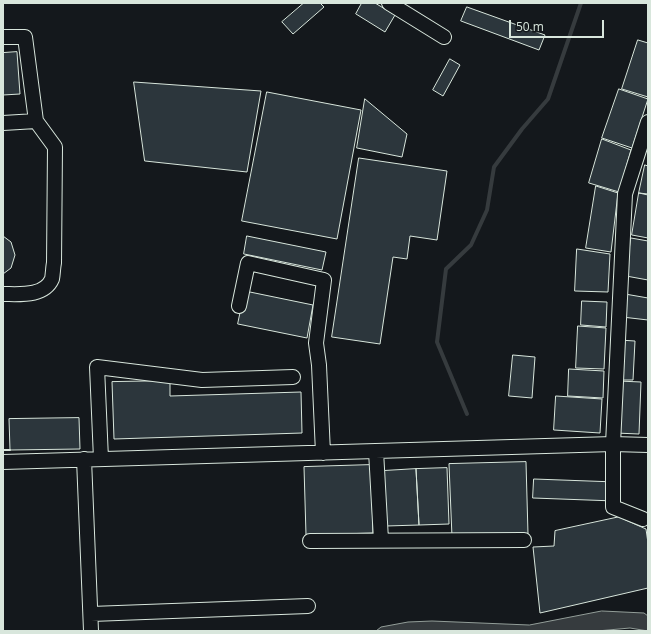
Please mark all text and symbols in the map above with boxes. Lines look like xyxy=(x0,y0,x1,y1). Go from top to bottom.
scale bar xyxy=(511,12,606,38)
text: 50 m xyxy=(516,18,544,35)

